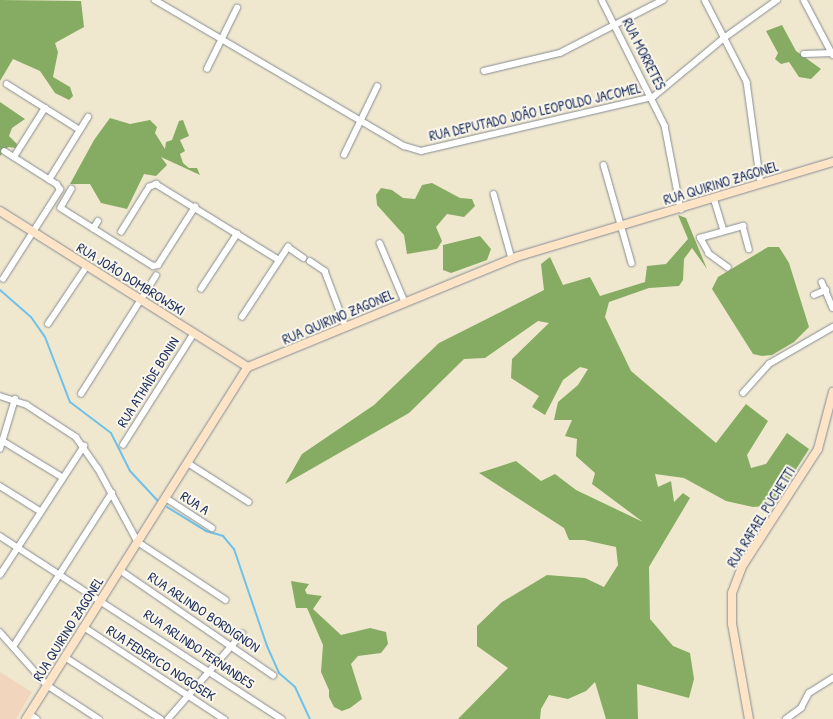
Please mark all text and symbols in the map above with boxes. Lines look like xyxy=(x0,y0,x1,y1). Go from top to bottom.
street label: RUA MORRETES xyxy=(619,15,669,93)
street label: RUA DEPUTADO JOÃO LEOPOLDO JACOMEL xyxy=(427,79,643,145)
street label: RUA QUIRINO ZAGONEL xyxy=(661,157,781,209)
street label: RUA JOÃO DOMBROWSKI xyxy=(74,239,188,319)
street label: RUA QUIRINO ZAGONEL xyxy=(280,286,396,348)
street label: RUA ATHAÍDE BONIN xyxy=(114,334,182,430)
street label: RUA RAFAEL PUCHETTI xyxy=(723,464,799,570)
street label: RUA A xyxy=(177,488,213,518)
street label: RUA ARLINDO BORDIGNON xyxy=(145,568,263,656)
street label: RUA QUIRINO ZAGONEL xyxy=(29,574,107,684)
street label: RUA ARLINDO FERNANDES xyxy=(141,606,257,692)
street label: RUA FEDERICO NOGOSEK xyxy=(103,622,219,704)

